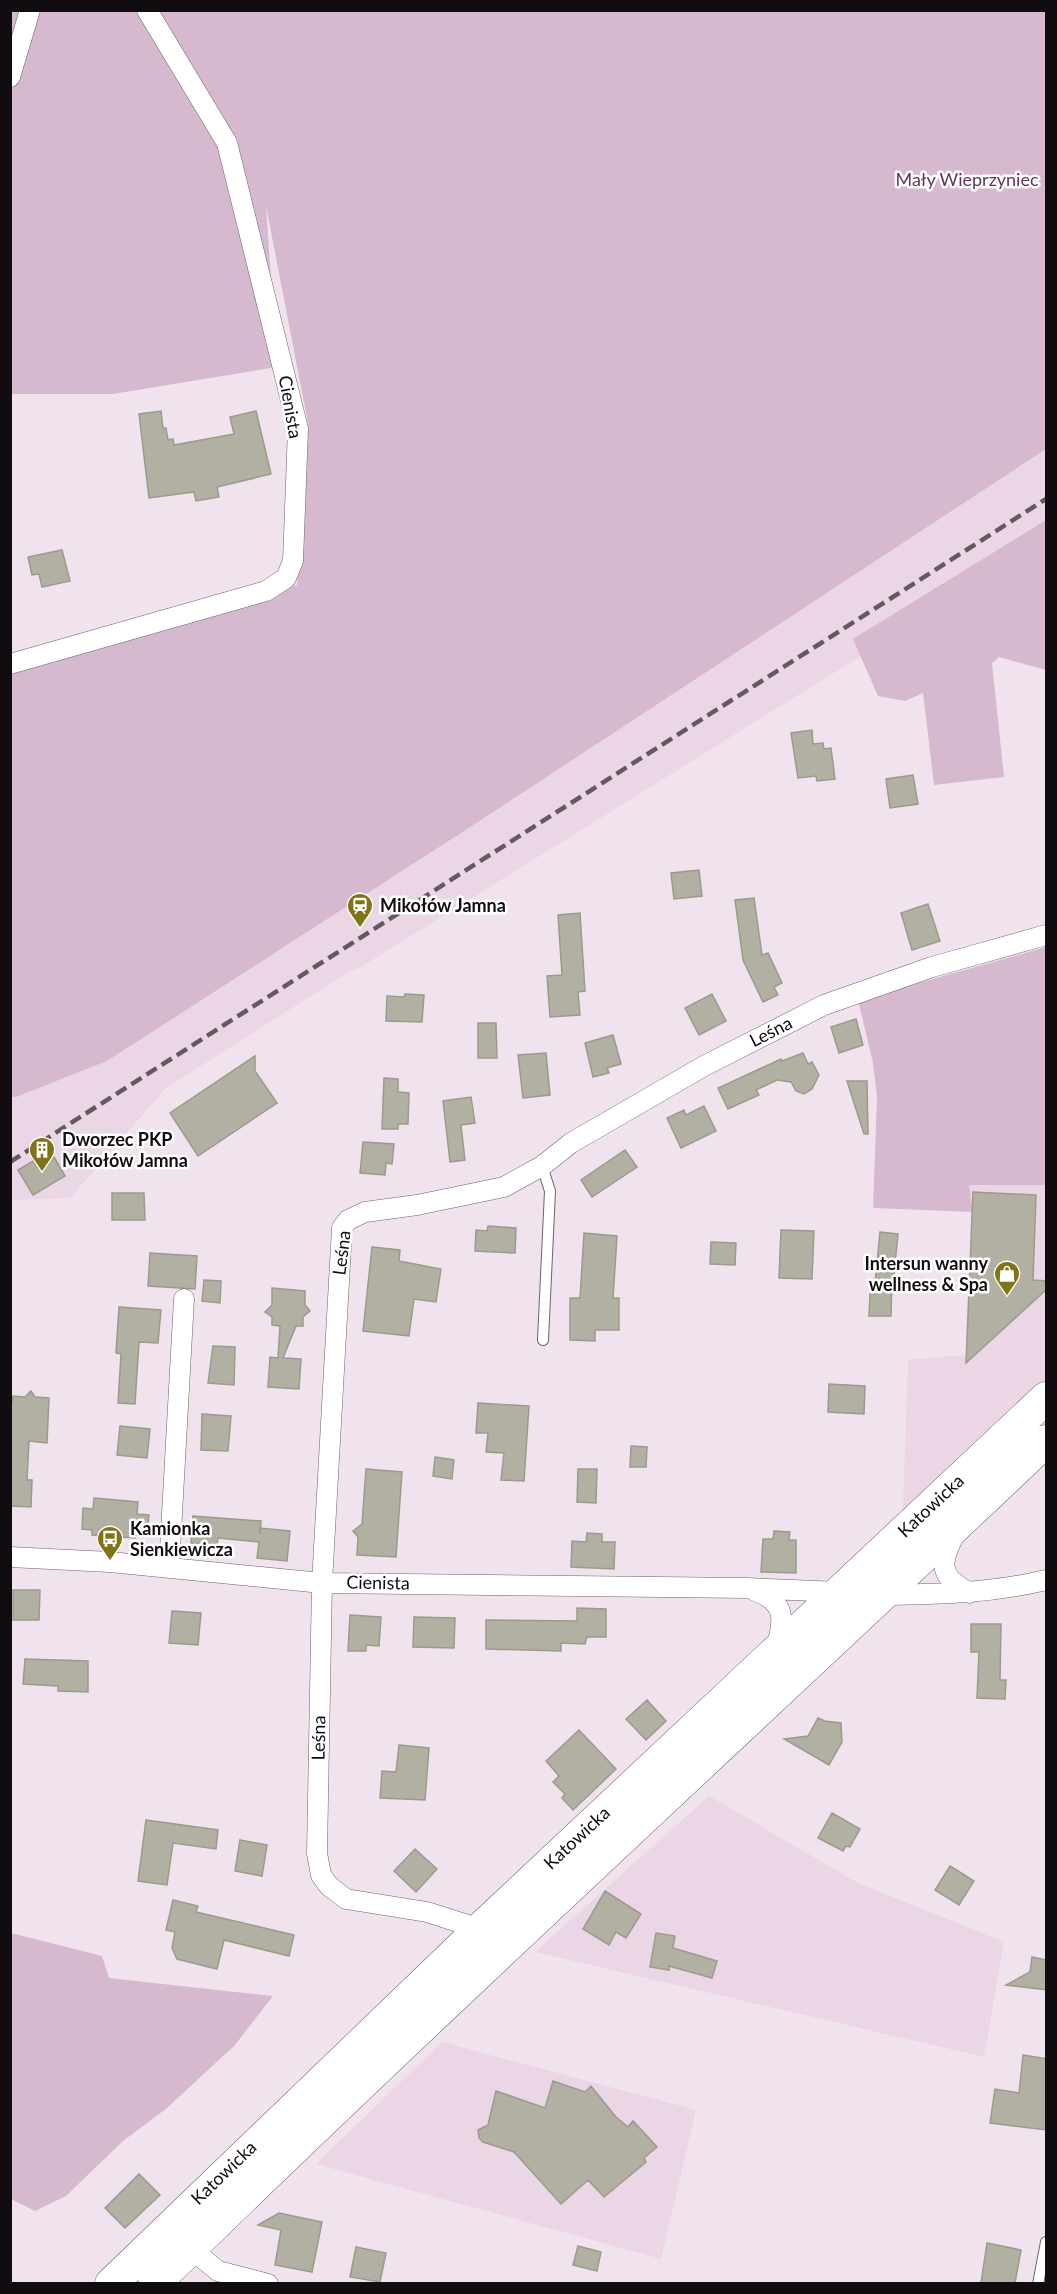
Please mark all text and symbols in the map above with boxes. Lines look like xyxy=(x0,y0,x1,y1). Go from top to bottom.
park label: Mały Wieprzyniec xyxy=(895,168,1039,190)
street label: Cienista xyxy=(275,374,307,440)
station icon: Mikołów Jamna xyxy=(345,891,375,929)
place label: Mikołów Jamna xyxy=(380,894,506,916)
street label: Leśna xyxy=(746,1011,796,1051)
place label: Dworzec PKP Mikołów Jamna xyxy=(62,1128,188,1171)
building icon: Dworzec PKP Mikołów Jamna xyxy=(27,1135,57,1173)
street label: Leśna xyxy=(327,1229,355,1276)
place label: Intersun wanny wellness & Spa xyxy=(865,1252,988,1295)
shop icon: Intersun wanny wellness & Spa xyxy=(992,1259,1022,1297)
street label: Katowicka xyxy=(893,1469,968,1541)
place label: Kamionka Sienkiewicza xyxy=(130,1517,233,1560)
bus stop icon: Kamionka Sienkiewicza xyxy=(95,1524,125,1562)
street label: Cienista xyxy=(346,1570,410,1594)
street label: Leśna xyxy=(307,1715,329,1761)
street label: Katowicka xyxy=(539,1801,614,1873)
street label: Katowicka xyxy=(186,2136,261,2209)

